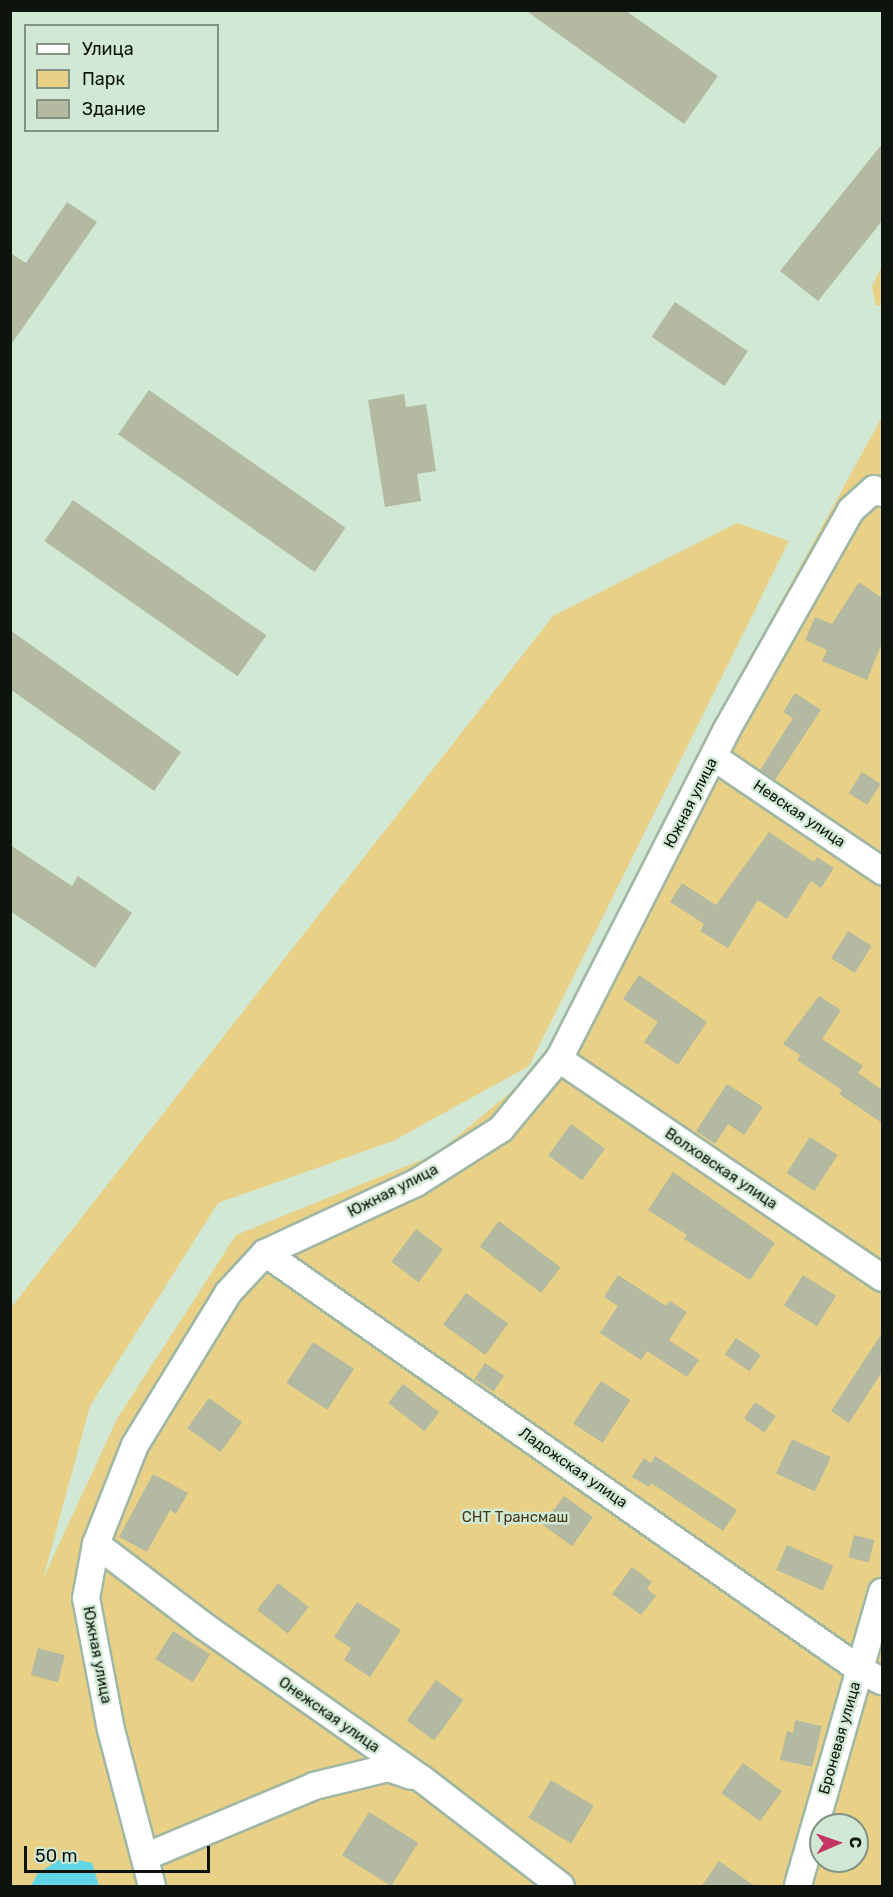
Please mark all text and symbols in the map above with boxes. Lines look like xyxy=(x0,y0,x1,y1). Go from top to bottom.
legend xyxy=(24,24,219,132)
text: Улица xyxy=(82,38,134,60)
text: Парк xyxy=(82,68,125,90)
text: Здание xyxy=(82,98,146,120)
street label: Южная улица xyxy=(661,755,721,851)
street label: Невская улица xyxy=(750,777,848,851)
street label: Волховская улица xyxy=(661,1125,781,1213)
street label: Южная улица xyxy=(345,1161,441,1221)
street label: Ладожская улица xyxy=(515,1424,631,1512)
park label: СНТ Трансмаш xyxy=(462,1509,568,1527)
street label: Южная улица xyxy=(79,1605,115,1705)
street label: Онежская улица xyxy=(275,1673,383,1757)
street label: Броневая улица xyxy=(815,1680,865,1796)
north arrow xyxy=(809,1813,869,1873)
scale bar xyxy=(27,1834,213,1872)
text: С xyxy=(846,1836,865,1848)
text: 50 m xyxy=(35,1845,78,1867)

